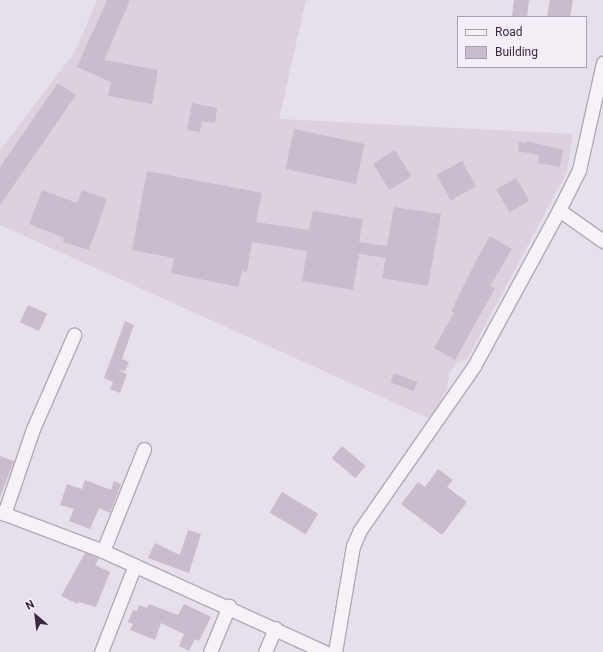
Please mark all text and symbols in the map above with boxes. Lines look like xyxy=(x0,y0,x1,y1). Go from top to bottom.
legend xyxy=(457,16,587,68)
text: Road xyxy=(495,25,523,39)
text: Building xyxy=(495,45,538,59)
north arrow xyxy=(16,596,56,636)
text: N xyxy=(24,597,37,613)

